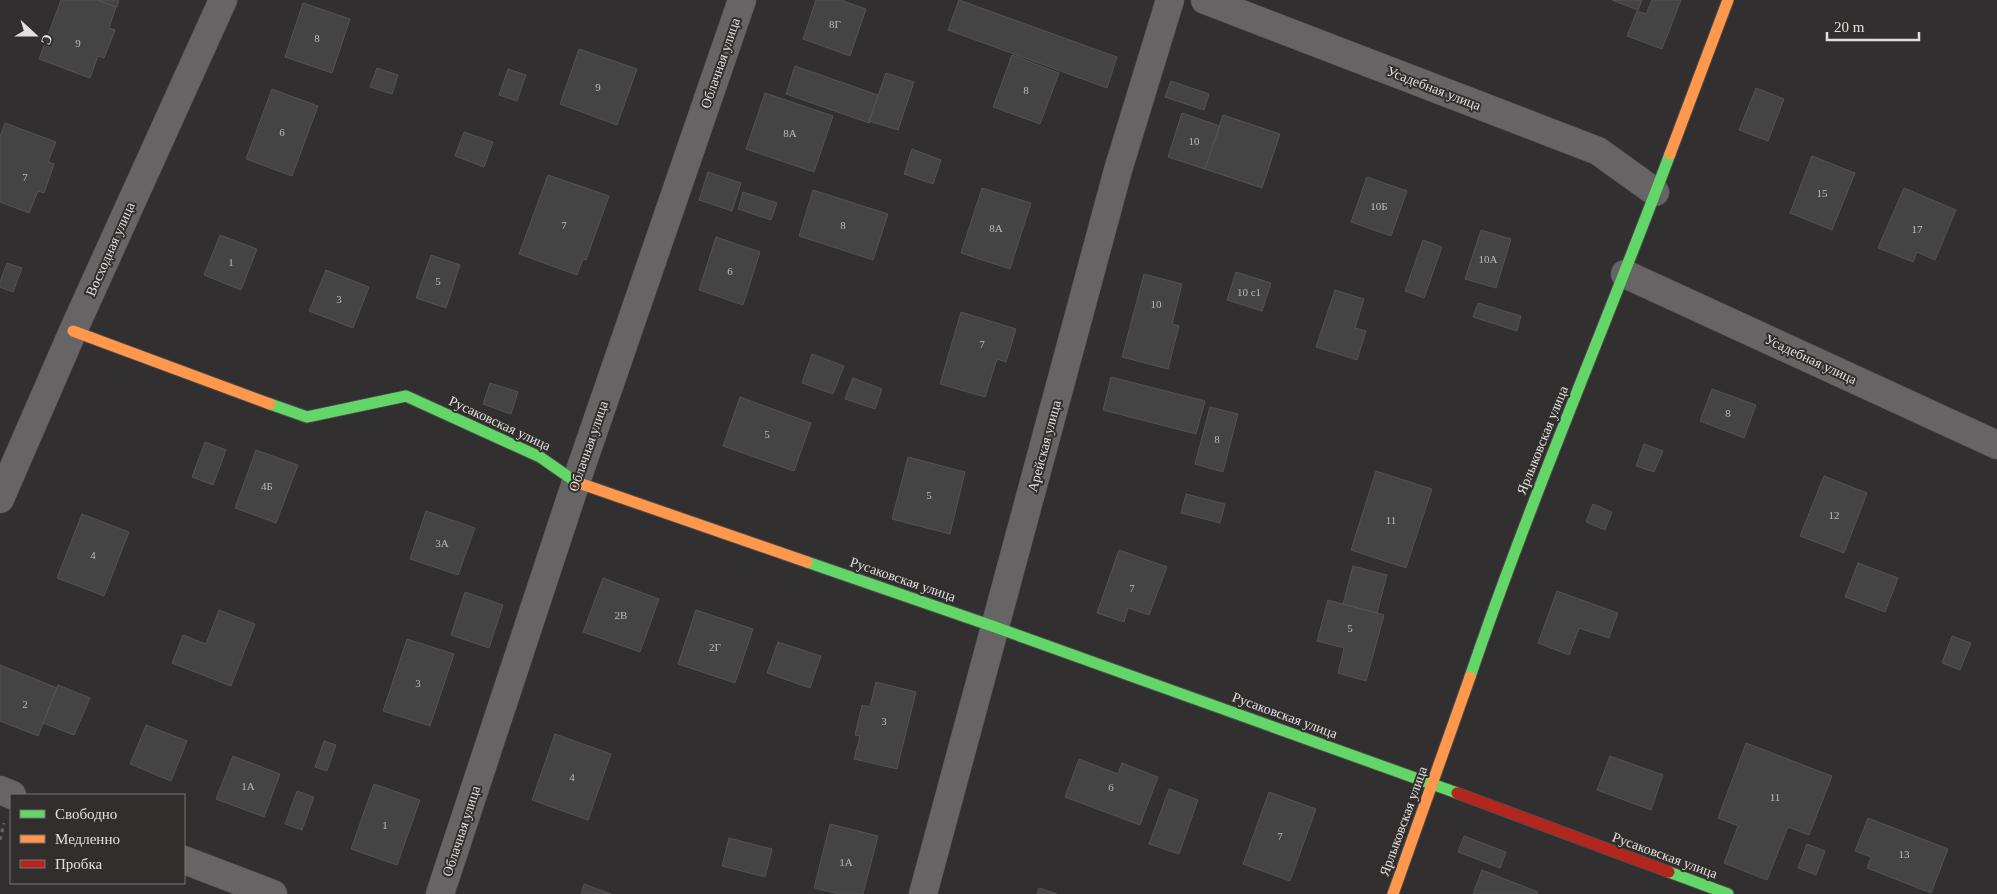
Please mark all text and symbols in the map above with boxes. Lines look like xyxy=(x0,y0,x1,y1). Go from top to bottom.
north arrow xyxy=(10,10,60,60)
scale bar xyxy=(1827,10,1920,42)
street label: Облачная улица xyxy=(698,15,743,110)
house number: 8Г xyxy=(829,18,841,30)
text: 20 m xyxy=(1834,19,1865,35)
text: С xyxy=(38,32,55,47)
house number: 8 xyxy=(314,32,320,44)
house number: 9 xyxy=(75,37,81,49)
street label: Усадебная улица xyxy=(1385,64,1484,114)
house number: 9 xyxy=(595,81,601,93)
house number: 8 xyxy=(1023,84,1029,96)
house number: 6 xyxy=(279,126,285,138)
house number: 8А xyxy=(783,127,797,139)
house number: 10 xyxy=(1189,135,1200,147)
house number: 7 xyxy=(22,171,28,183)
house number: 15 xyxy=(1817,187,1828,199)
street label: Восходная улица xyxy=(83,199,138,298)
house number: 10Б xyxy=(1370,200,1388,212)
house number: 7 xyxy=(561,219,567,231)
house number: 8 xyxy=(840,219,846,231)
house number: 8А xyxy=(989,222,1003,234)
house number: 17 xyxy=(1912,223,1923,235)
house number: 10А xyxy=(1479,253,1498,265)
house number: 1 xyxy=(228,256,234,268)
house number: 6 xyxy=(727,265,733,277)
house number: 5 xyxy=(435,275,441,287)
house number: 10 с1 xyxy=(1237,286,1261,298)
house number: 3 xyxy=(336,293,342,305)
house number: 10 xyxy=(1151,298,1162,310)
street label: Усадебная улица xyxy=(1763,332,1860,388)
house number: 7 xyxy=(979,338,985,350)
street label: Ярлыковская улица xyxy=(1514,383,1571,497)
street label: Русаковская улица xyxy=(447,393,554,454)
street label: Облачная улица xyxy=(566,398,611,493)
street label: Арейская улица xyxy=(1025,398,1064,494)
house number: 8 xyxy=(1725,407,1731,419)
house number: 5 xyxy=(764,428,770,440)
house number: 8 xyxy=(1214,433,1220,445)
house number: 4Б xyxy=(261,480,273,492)
house number: 5 xyxy=(926,489,932,501)
house number: 12 xyxy=(1829,509,1840,521)
house number: 11 xyxy=(1386,514,1396,526)
house number: 3А xyxy=(435,537,449,549)
house number: 4 xyxy=(90,549,96,561)
street label: Русаковская улица xyxy=(848,554,958,605)
house number: 7 xyxy=(1129,582,1135,594)
house number: 2В xyxy=(615,609,627,621)
house number: 5 xyxy=(1347,622,1353,634)
house number: 2Г xyxy=(709,641,721,653)
house number: 3 xyxy=(415,677,421,689)
street label: Русаковская улица xyxy=(1230,690,1340,742)
house number: 2 xyxy=(22,698,28,710)
house number: 3 xyxy=(881,715,887,727)
street label: Ярлыковская улица xyxy=(1377,764,1431,878)
house number: 4 xyxy=(569,771,575,783)
house number: 1А xyxy=(241,780,255,792)
house number: 6 xyxy=(1108,781,1114,793)
street label: Облачная улица xyxy=(440,783,483,879)
house number: 11 xyxy=(1770,791,1780,803)
legend xyxy=(10,794,185,884)
text: Свободно xyxy=(55,806,117,822)
house number: 1 xyxy=(382,819,388,831)
house number: 7 xyxy=(1277,830,1283,842)
street label: Русаковская улица xyxy=(1610,830,1720,882)
text: Медленно xyxy=(55,831,120,847)
house number: 13 xyxy=(1899,848,1910,860)
text: Пробка xyxy=(55,856,103,872)
house number: 1А xyxy=(839,856,853,868)

